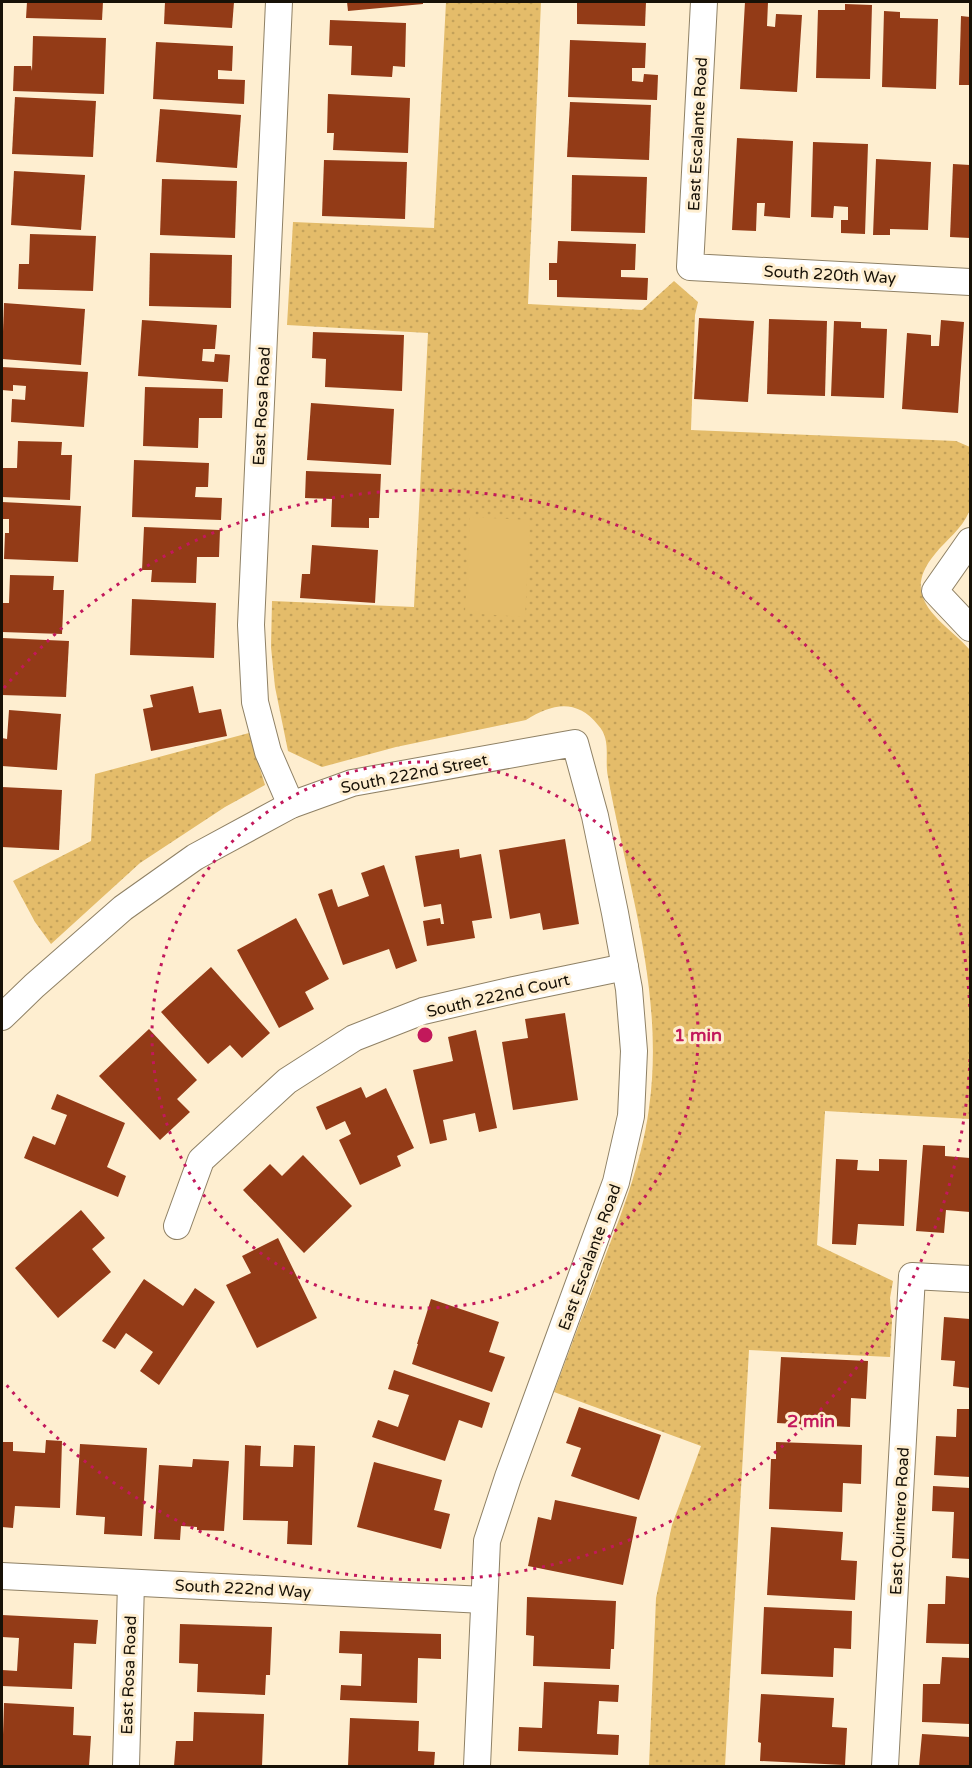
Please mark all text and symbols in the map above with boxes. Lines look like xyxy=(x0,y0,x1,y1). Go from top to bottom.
street label: East Escalante Road xyxy=(684,57,712,212)
street label: South 220th Way xyxy=(763,262,897,288)
street label: East Rosa Road xyxy=(249,346,275,466)
street label: South 222nd Street xyxy=(339,750,489,798)
street label: South 222nd Court xyxy=(425,970,572,1022)
text: 1 min xyxy=(674,1024,722,1046)
centre of rings xyxy=(415,1025,435,1045)
street label: East Escalante Road xyxy=(554,1181,626,1333)
text: 2 min xyxy=(787,1410,835,1432)
street label: East Quintero Road xyxy=(886,1447,914,1596)
street label: South 222nd Way xyxy=(174,1575,312,1603)
street label: East Rosa Road xyxy=(117,1615,141,1735)

